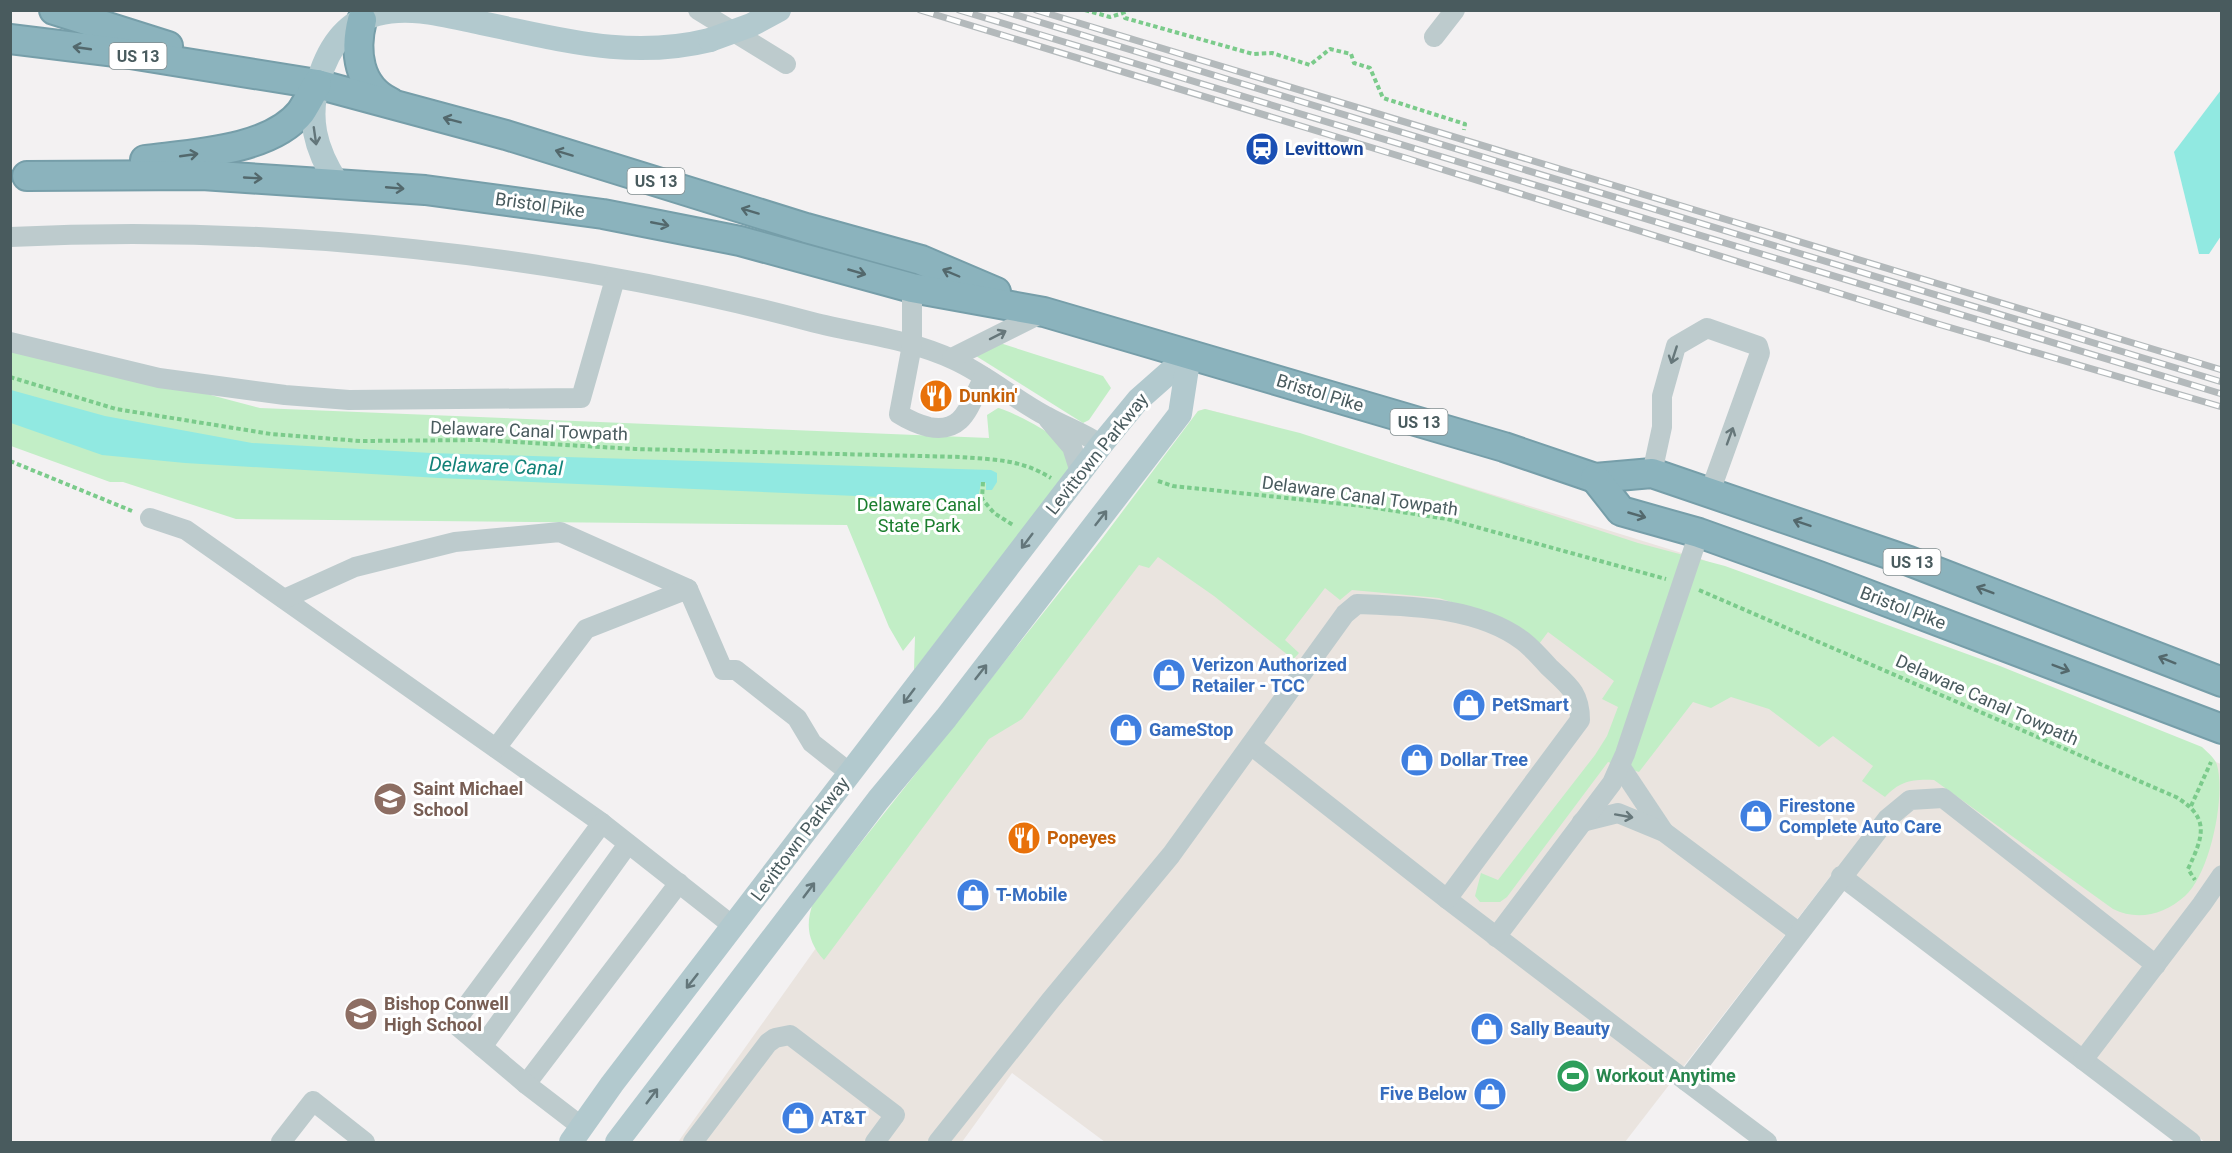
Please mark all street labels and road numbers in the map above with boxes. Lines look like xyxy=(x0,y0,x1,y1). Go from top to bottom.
road number: US 13 xyxy=(110,43,166,69)
road number: US 13 xyxy=(628,168,684,194)
street label: Bristol Pike xyxy=(494,188,586,221)
street label: Bristol Pike xyxy=(1274,369,1366,416)
street label: Levittown Parkway xyxy=(1041,388,1152,519)
road number: US 13 xyxy=(1390,409,1448,435)
street label: Delaware Canal Towpath xyxy=(430,417,628,444)
street label: Delaware Canal Towpath xyxy=(1261,471,1460,520)
road number: US 13 xyxy=(1884,549,1940,575)
street label: Bristol Pike xyxy=(1857,582,1949,633)
street label: Delaware Canal Towpath xyxy=(1893,650,2082,749)
street label: Levittown Parkway xyxy=(746,772,853,905)

